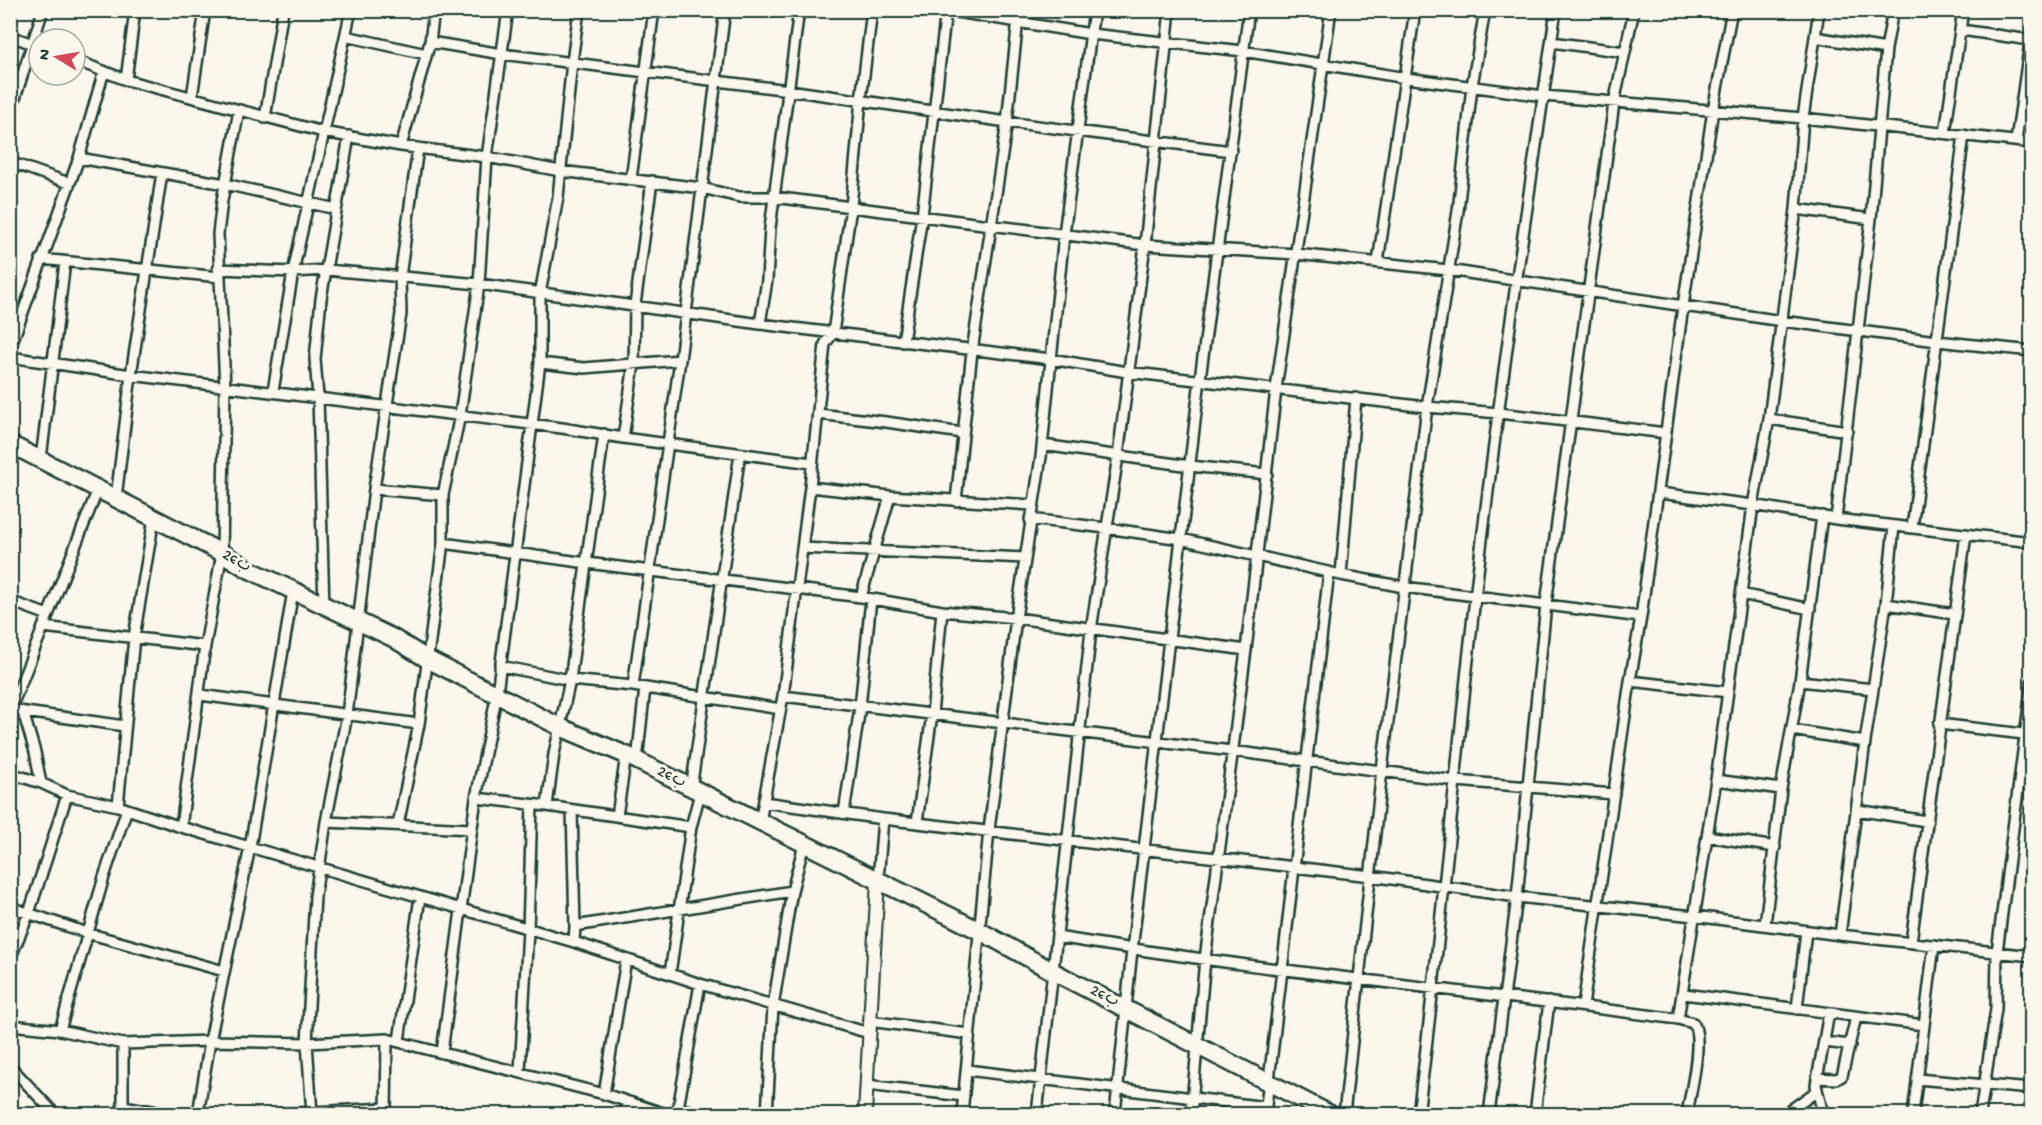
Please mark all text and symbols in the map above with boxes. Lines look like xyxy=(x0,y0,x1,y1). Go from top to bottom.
north arrow xyxy=(27,27,87,87)
text: N xyxy=(35,47,56,62)
street label: 26ب xyxy=(218,546,254,578)
street label: 26ب xyxy=(653,763,689,793)
street label: 26ب xyxy=(1086,982,1122,1012)

